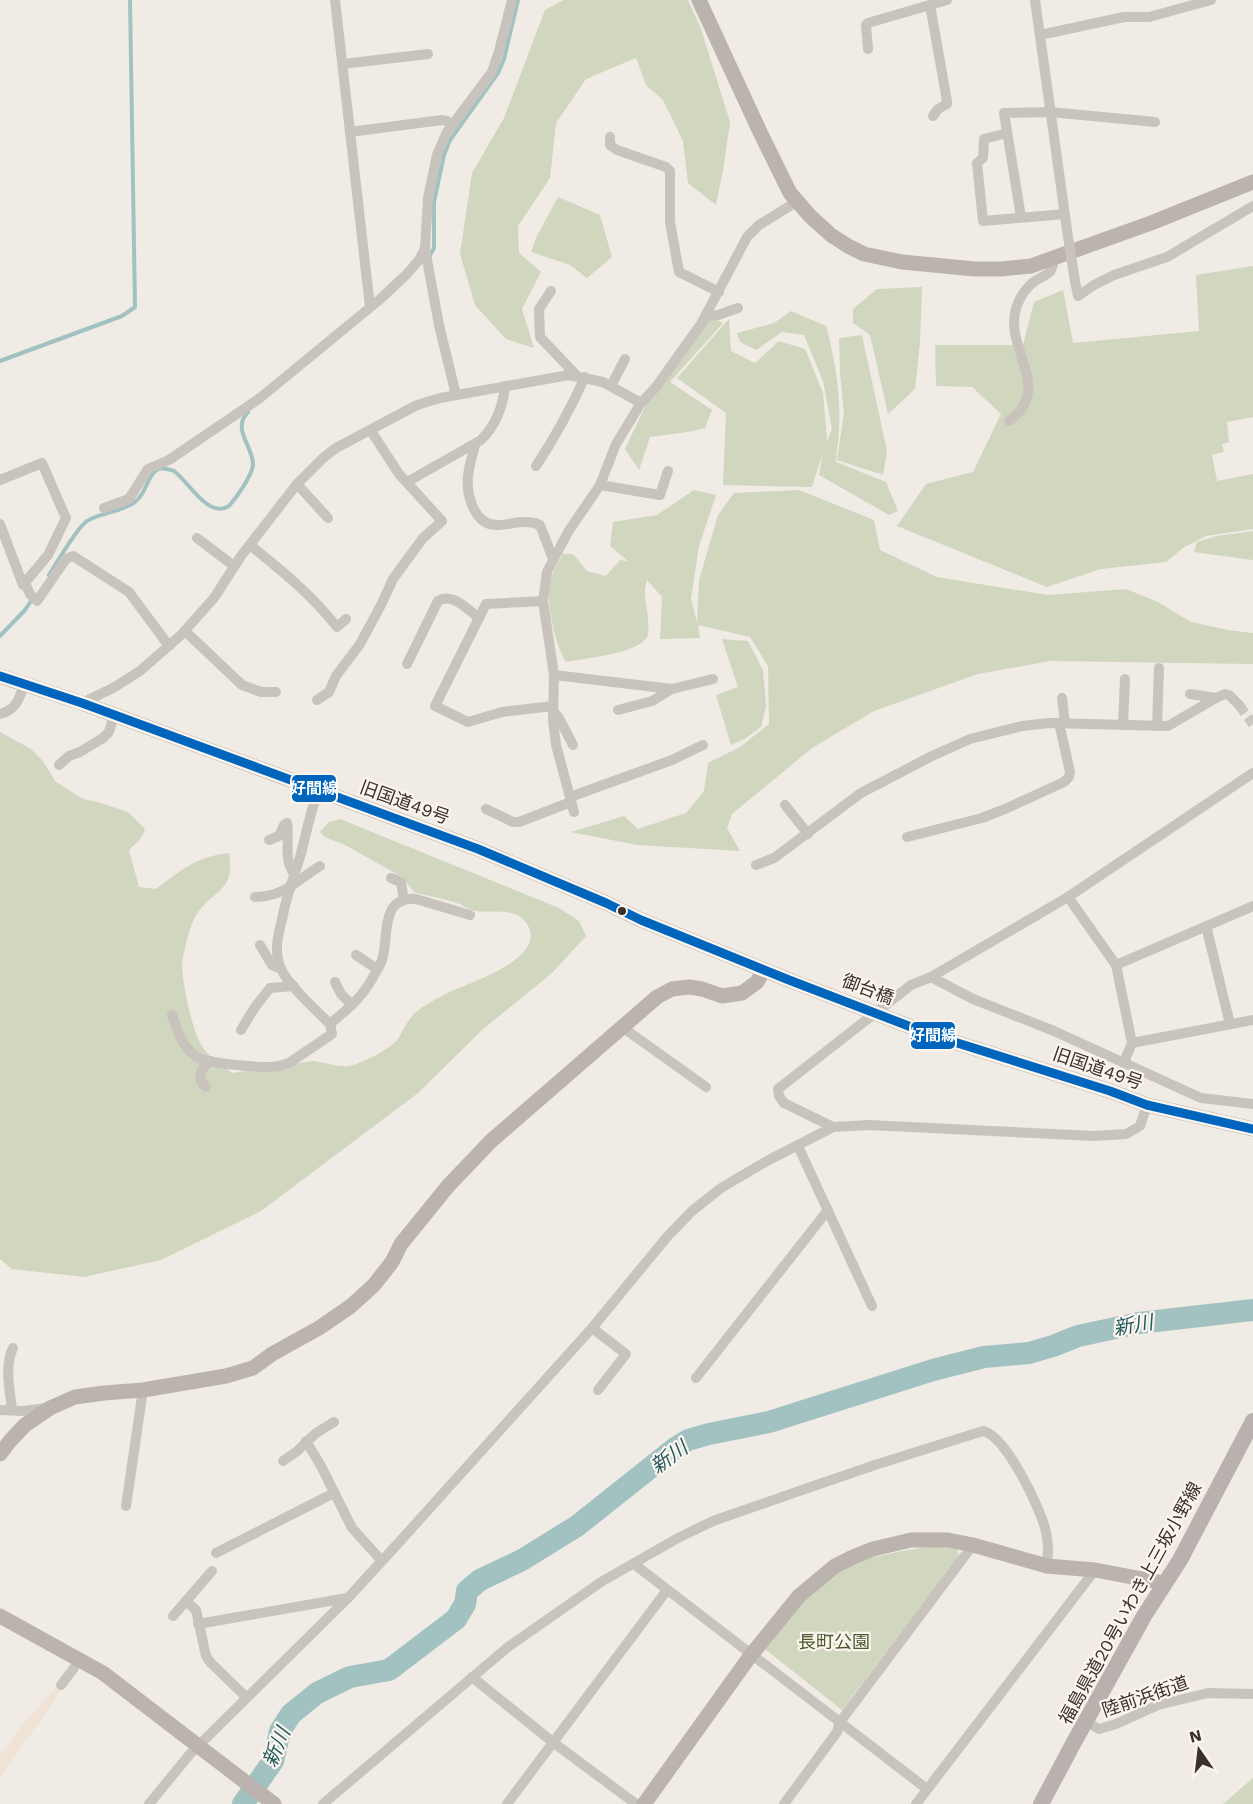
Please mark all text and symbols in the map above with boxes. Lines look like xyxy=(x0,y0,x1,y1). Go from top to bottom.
line badge: 好間線 xyxy=(291,774,337,803)
street label: 旧国道49号 xyxy=(357,776,453,828)
text: 好間線 xyxy=(290,779,338,798)
unlabelled marker xyxy=(616,905,628,917)
street label: 御台橋 xyxy=(839,970,897,1008)
line badge: 好間線 xyxy=(910,1021,956,1050)
text: 好間線 xyxy=(909,1026,957,1045)
street label: 旧国道49号 xyxy=(1050,1043,1146,1093)
water label: 新川 xyxy=(1111,1309,1157,1340)
water label: 新川 xyxy=(646,1434,694,1478)
street label: 福島県道20号いわき上三坂小野線 xyxy=(1054,1478,1206,1728)
park label: 長町公園 xyxy=(798,1631,870,1652)
street label: 陸前浜街道 xyxy=(1099,1671,1191,1721)
north arrow xyxy=(1169,1720,1229,1780)
water label: 新川 xyxy=(257,1722,296,1770)
text: N xyxy=(1187,1725,1204,1747)

